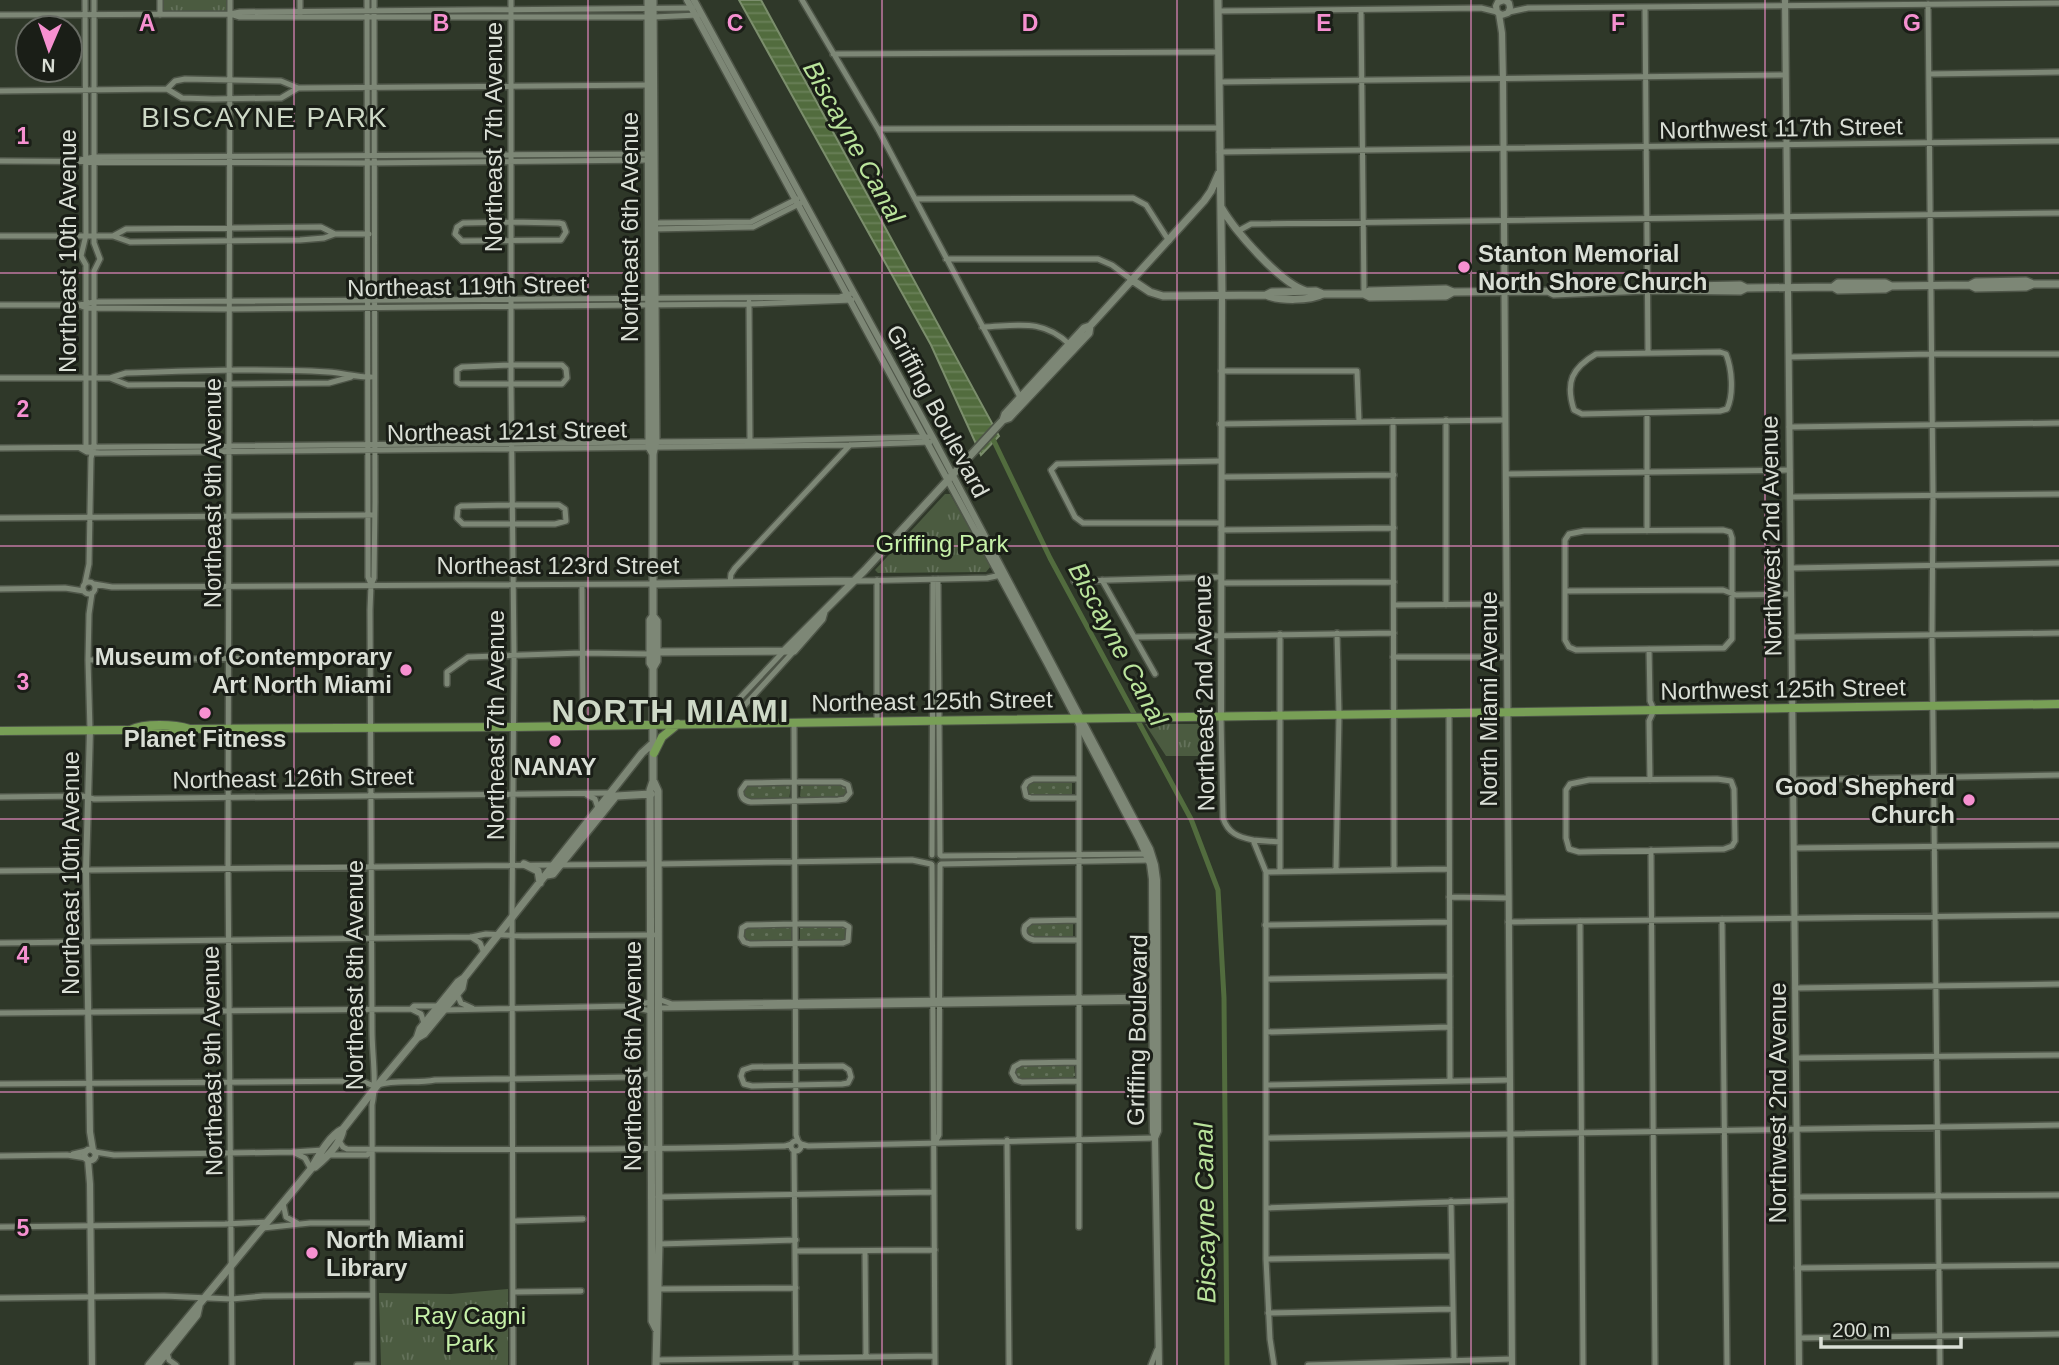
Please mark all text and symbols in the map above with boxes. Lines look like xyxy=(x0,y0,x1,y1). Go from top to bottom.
text: A xyxy=(139,10,155,36)
text: B xyxy=(433,10,449,36)
text: C xyxy=(727,10,743,36)
text: D xyxy=(1022,10,1038,36)
text: E xyxy=(1316,10,1332,36)
text: F xyxy=(1611,10,1625,36)
text: G xyxy=(1903,10,1921,36)
north arrow xyxy=(14,14,84,84)
street label: Northeast 7th Avenue xyxy=(480,22,507,252)
text: N xyxy=(41,55,56,76)
water label: Biscayne Canal xyxy=(797,56,912,229)
district label: BISCAYNE PARK xyxy=(141,102,389,133)
street label: Northeast 6th Avenue xyxy=(616,112,643,342)
street label: Northwest 117th Street xyxy=(1659,112,1903,144)
text: 1 xyxy=(17,123,30,149)
street label: Northeast 10th Avenue xyxy=(54,129,81,373)
place label: Stanton Memorial North Shore Church xyxy=(1478,240,1707,295)
marker: Stanton Memorial North Shore Church xyxy=(1456,259,1472,275)
street label: Northeast 119th Street xyxy=(347,270,587,302)
street label: Griffing Boulevard xyxy=(881,320,995,502)
street label: Northeast 9th Avenue xyxy=(199,378,226,608)
text: 2 xyxy=(17,396,29,422)
street label: Northeast 121st Street xyxy=(387,415,628,447)
street label: Northwest 2nd Avenue xyxy=(1755,415,1787,657)
park label: Griffing Park xyxy=(876,530,1009,557)
street label: Northeast 123rd Street xyxy=(437,552,680,579)
water label: Biscayne Canal xyxy=(1062,557,1174,732)
street label: Northeast 2nd Avenue xyxy=(1188,574,1220,812)
street label: North Miami Avenue xyxy=(1475,591,1502,807)
street label: Northeast 7th Avenue xyxy=(482,610,509,840)
place label: Museum of Contemporary Art North Miami xyxy=(95,643,393,698)
marker: Museum of Contemporary Art North Miami xyxy=(398,662,414,678)
text: 3 xyxy=(17,669,29,695)
street label: Northwest 125th Street xyxy=(1660,673,1906,705)
street label: Northeast 125th Street xyxy=(811,685,1053,717)
district label: NORTH MIAMI xyxy=(552,693,790,729)
marker: Planet Fitness xyxy=(197,705,213,721)
place label: Planet Fitness xyxy=(124,725,286,752)
marker: NANAY xyxy=(547,733,563,749)
street label: Northeast 10th Avenue xyxy=(57,751,84,995)
place label: NANAY xyxy=(513,753,597,780)
street label: Northeast 126th Street xyxy=(172,762,414,794)
place label: Good Shepherd Church xyxy=(1775,773,1955,828)
marker: Good Shepherd Church xyxy=(1961,792,1977,808)
street label: Northeast 8th Avenue xyxy=(341,860,368,1090)
street label: Griffing Boulevard xyxy=(1122,934,1152,1126)
street label: Northeast 6th Avenue xyxy=(619,941,646,1171)
text: 4 xyxy=(17,942,30,968)
street label: Northeast 9th Avenue xyxy=(196,946,228,1176)
street label: Northwest 2nd Avenue xyxy=(1764,982,1791,1224)
water label: Biscayne Canal xyxy=(1188,1121,1222,1304)
text: 5 xyxy=(17,1215,30,1241)
place label: North Miami Library xyxy=(326,1226,465,1281)
marker: North Miami Library xyxy=(304,1245,320,1261)
park label: Ray Cagni Park xyxy=(414,1302,526,1357)
scale bar xyxy=(1821,1306,1961,1350)
text: 200 m xyxy=(1832,1318,1890,1341)

